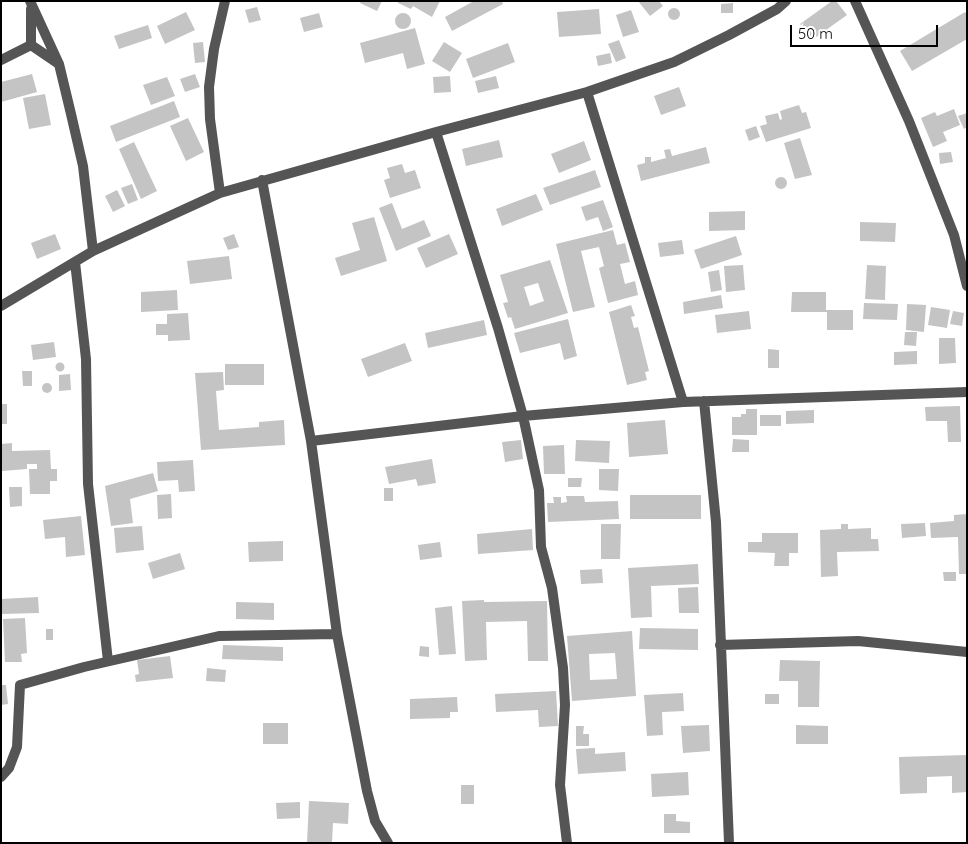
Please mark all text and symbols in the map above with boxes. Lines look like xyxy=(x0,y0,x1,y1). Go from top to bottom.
scale bar xyxy=(793,15,940,47)
text: 50 m xyxy=(798,24,833,43)

